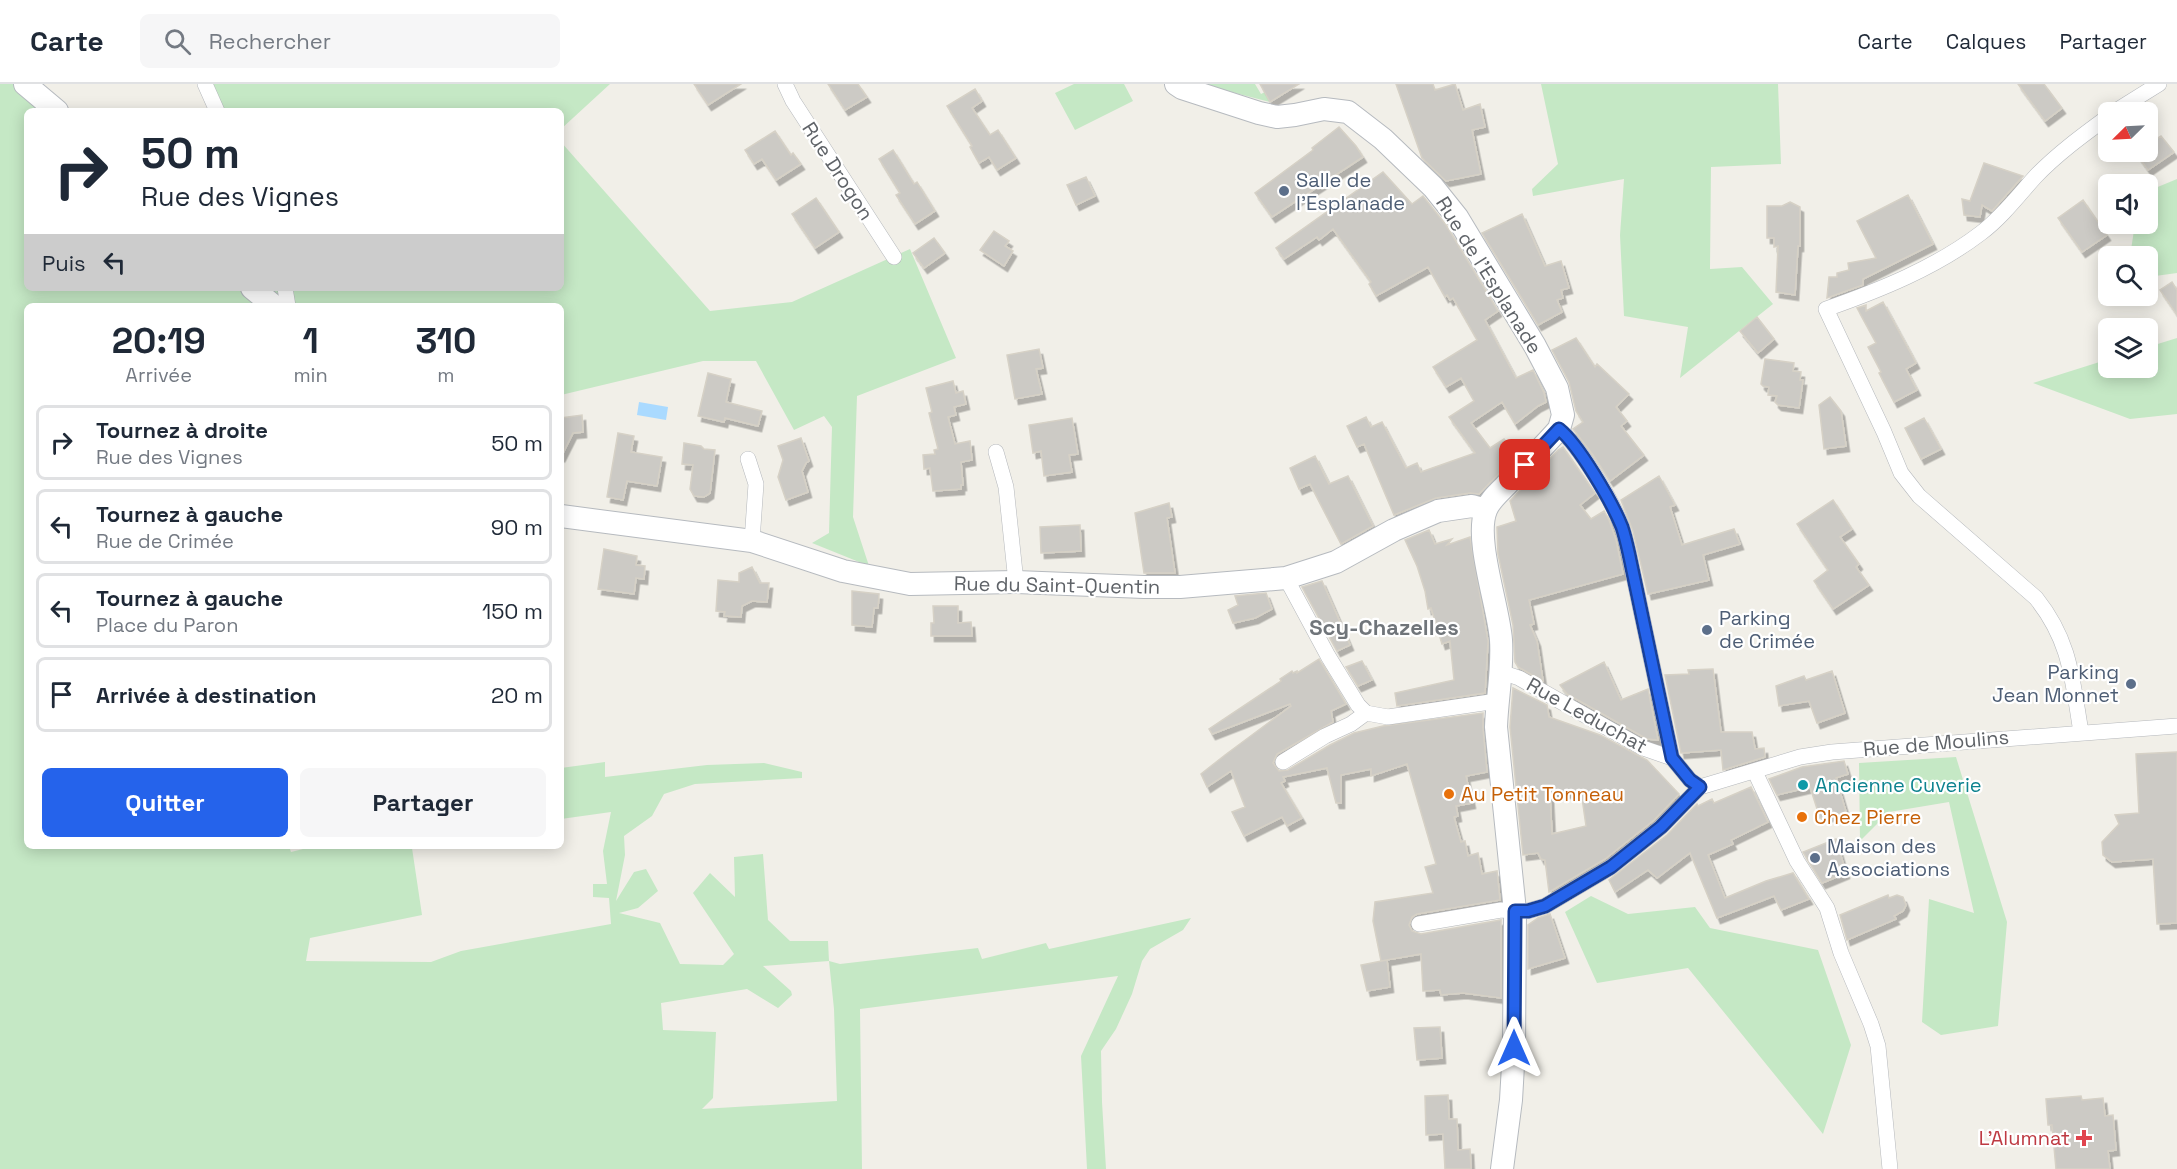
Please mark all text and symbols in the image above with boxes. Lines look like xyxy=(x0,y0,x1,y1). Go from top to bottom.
search box xyxy=(140,14,560,68)
text: Carte xyxy=(30,23,104,59)
icon: search xyxy=(161,25,194,58)
text: Rechercher xyxy=(209,27,331,55)
text: Carte xyxy=(1858,28,1913,55)
text: Calques xyxy=(1946,28,2026,55)
text: Partager xyxy=(2059,28,2147,55)
north arrow xyxy=(2098,102,2158,162)
map controls xyxy=(2098,102,2158,378)
street label: Rue Drogon xyxy=(797,117,879,225)
text: 50 m xyxy=(141,127,240,180)
icon: right xyxy=(42,132,120,210)
place label: Salle de l'Esplanade xyxy=(1296,167,1405,216)
button: sound xyxy=(2098,174,2158,234)
text: Rue des Vignes xyxy=(141,179,339,214)
marker: Salle de l'Esplanade xyxy=(1277,184,1291,198)
street label: Rue de l'Esplanade xyxy=(1430,191,1548,359)
icon: left xyxy=(98,246,131,279)
button: search xyxy=(2098,246,2158,306)
text: Puis xyxy=(42,249,86,277)
text: 20:19 xyxy=(112,318,206,364)
text: 1 xyxy=(302,318,319,364)
text: 310 xyxy=(415,318,476,364)
button: layers xyxy=(2098,318,2158,378)
text: Arrivée xyxy=(125,362,192,388)
text: min xyxy=(293,362,328,388)
text: m xyxy=(437,362,454,388)
text: Tournez à droite xyxy=(96,416,268,444)
icon: right xyxy=(45,426,78,459)
text: 50 m xyxy=(491,429,543,457)
pin xyxy=(1499,439,1550,490)
text: Rue des Vignes xyxy=(96,444,243,470)
icon: arrive xyxy=(1508,448,1541,481)
text: Tournez à gauche xyxy=(96,500,283,528)
icon: left xyxy=(45,510,78,543)
text: 90 m xyxy=(491,513,543,541)
text: Rue de Crimée xyxy=(96,528,234,554)
street label: Rue du Saint-Quentin xyxy=(954,570,1160,600)
text: Tournez à gauche xyxy=(96,584,283,612)
icon: left xyxy=(45,594,78,627)
text: 150 m xyxy=(482,597,543,625)
place label: Parking de Crimée xyxy=(1719,605,1815,654)
text: Place du Paron xyxy=(96,612,238,638)
district label: Scy-Chazelles xyxy=(1309,613,1459,641)
marker: Parking de Crimée xyxy=(1700,623,1714,637)
place label: Parking Jean Monnet xyxy=(1992,659,2119,708)
street label: Rue Leduchat xyxy=(1522,671,1652,759)
marker: Parking Jean Monnet xyxy=(2124,677,2138,691)
icon: arrive xyxy=(45,678,78,711)
text: Arrivée à destination xyxy=(96,681,317,709)
text: 20 m xyxy=(491,681,543,709)
street label: Rue de Moulins xyxy=(1862,724,2010,762)
button: Quitter xyxy=(42,768,288,837)
button: Partager xyxy=(300,768,546,837)
place label: Ancienne Cuverie xyxy=(1815,772,1982,798)
marker: Ancienne Cuverie xyxy=(1796,778,1810,792)
place label: Au Petit Tonneau xyxy=(1461,781,1624,807)
marker: Au Petit Tonneau xyxy=(1442,787,1456,801)
place label: Chez Pierre xyxy=(1814,804,1921,830)
marker: Chez Pierre xyxy=(1795,810,1809,824)
place label: Maison des Associations xyxy=(1827,833,1950,882)
marker: Maison des Associations xyxy=(1808,851,1822,865)
position arrow xyxy=(1482,1016,1546,1080)
place label: L'Alumnat xyxy=(1979,1125,2070,1151)
marker: L'Alumnat xyxy=(2075,1129,2093,1147)

